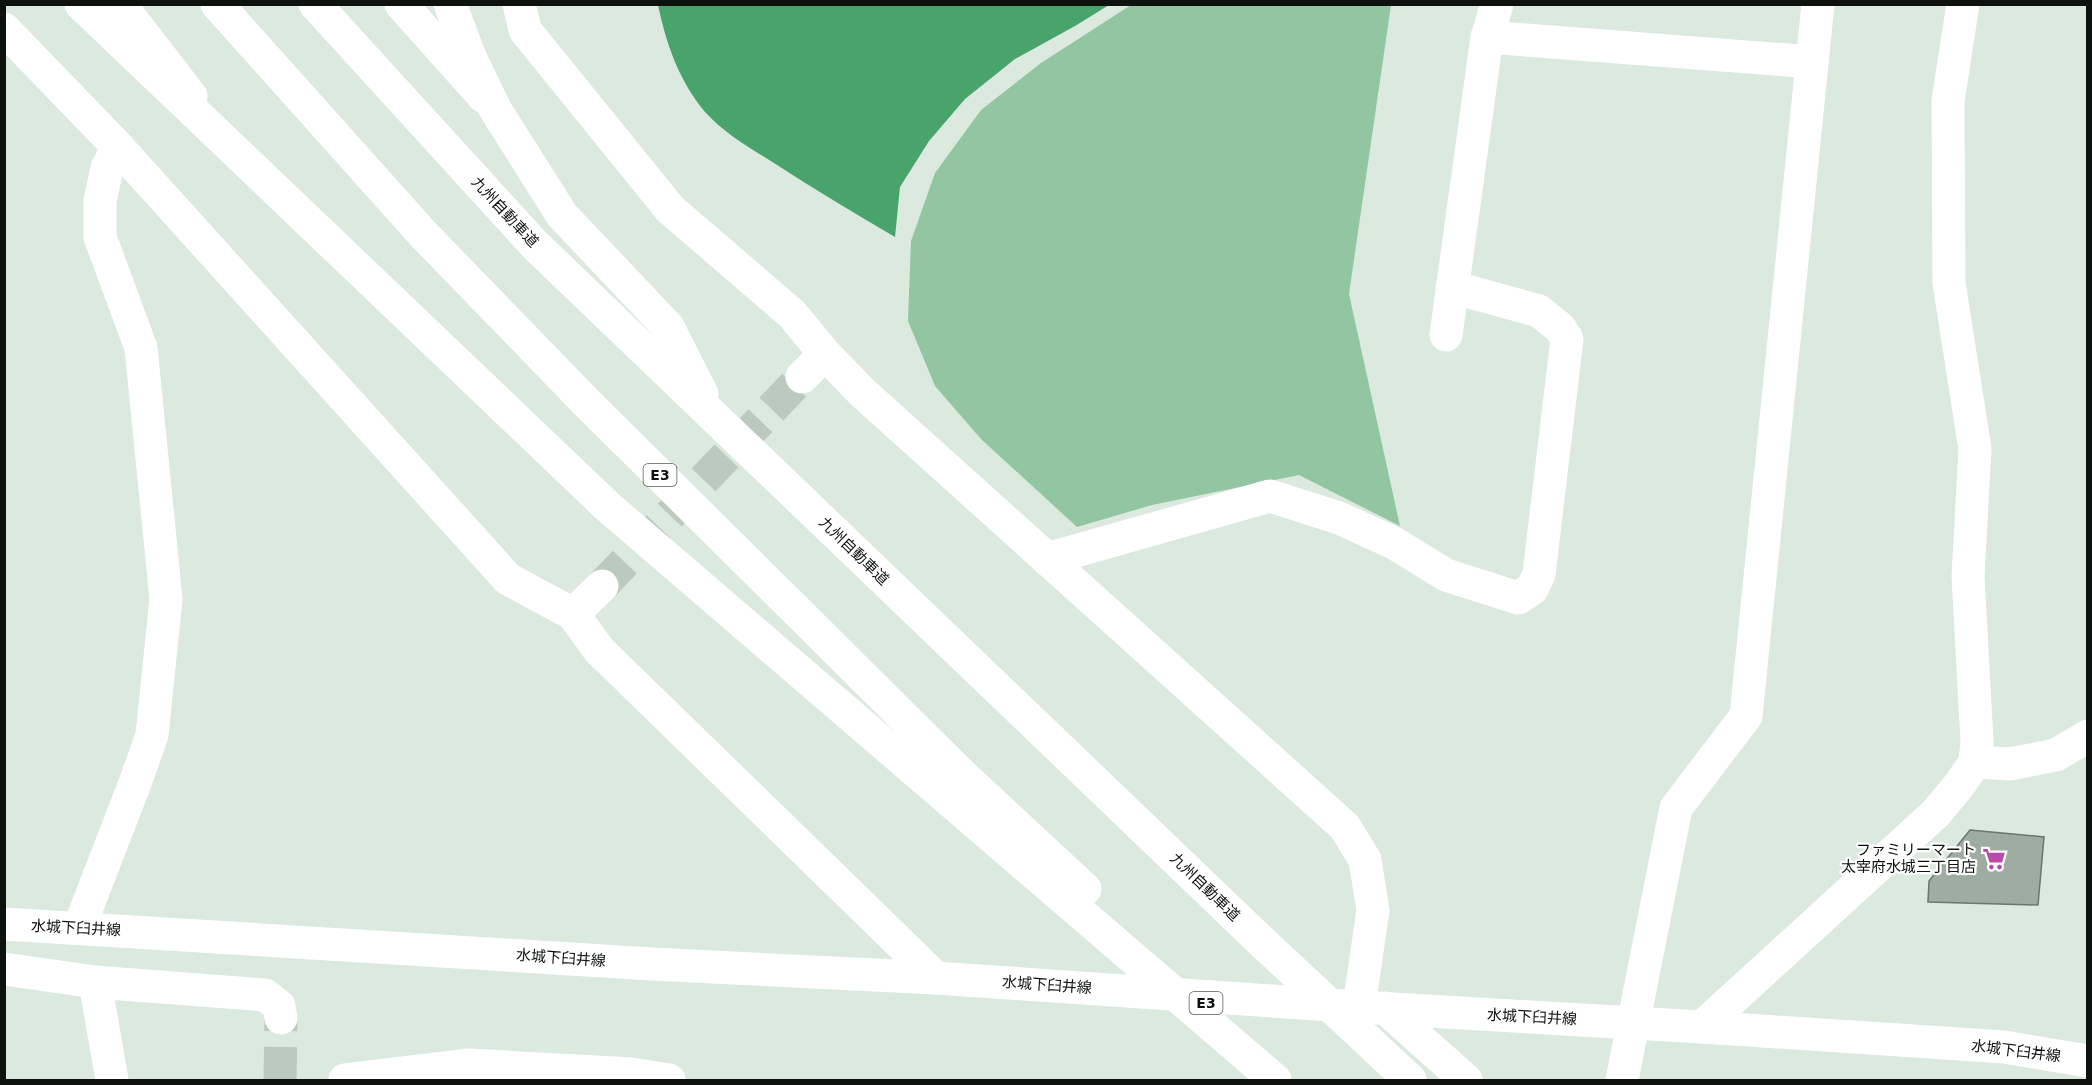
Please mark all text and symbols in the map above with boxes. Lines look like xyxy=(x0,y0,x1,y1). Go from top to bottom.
street label: 九州自動車道 xyxy=(468,173,542,251)
road number: E3 xyxy=(644,464,676,486)
street label: 九州自動車道 xyxy=(815,513,893,589)
place label: ファミリーマート 太宰府水城三丁目店 xyxy=(1841,841,1976,876)
supermarket icon: ファミリーマート 太宰府水城三丁目店 xyxy=(1981,846,2007,872)
street label: 九州自動車道 xyxy=(1166,849,1244,925)
street label: 水城下臼井線 xyxy=(31,917,121,939)
street label: 水城下臼井線 xyxy=(515,946,607,970)
street label: 水城下臼井線 xyxy=(1001,973,1093,997)
road number: E3 xyxy=(1190,992,1222,1014)
street label: 水城下臼井線 xyxy=(1487,1006,1577,1028)
street label: 水城下臼井線 xyxy=(1970,1037,2062,1065)

